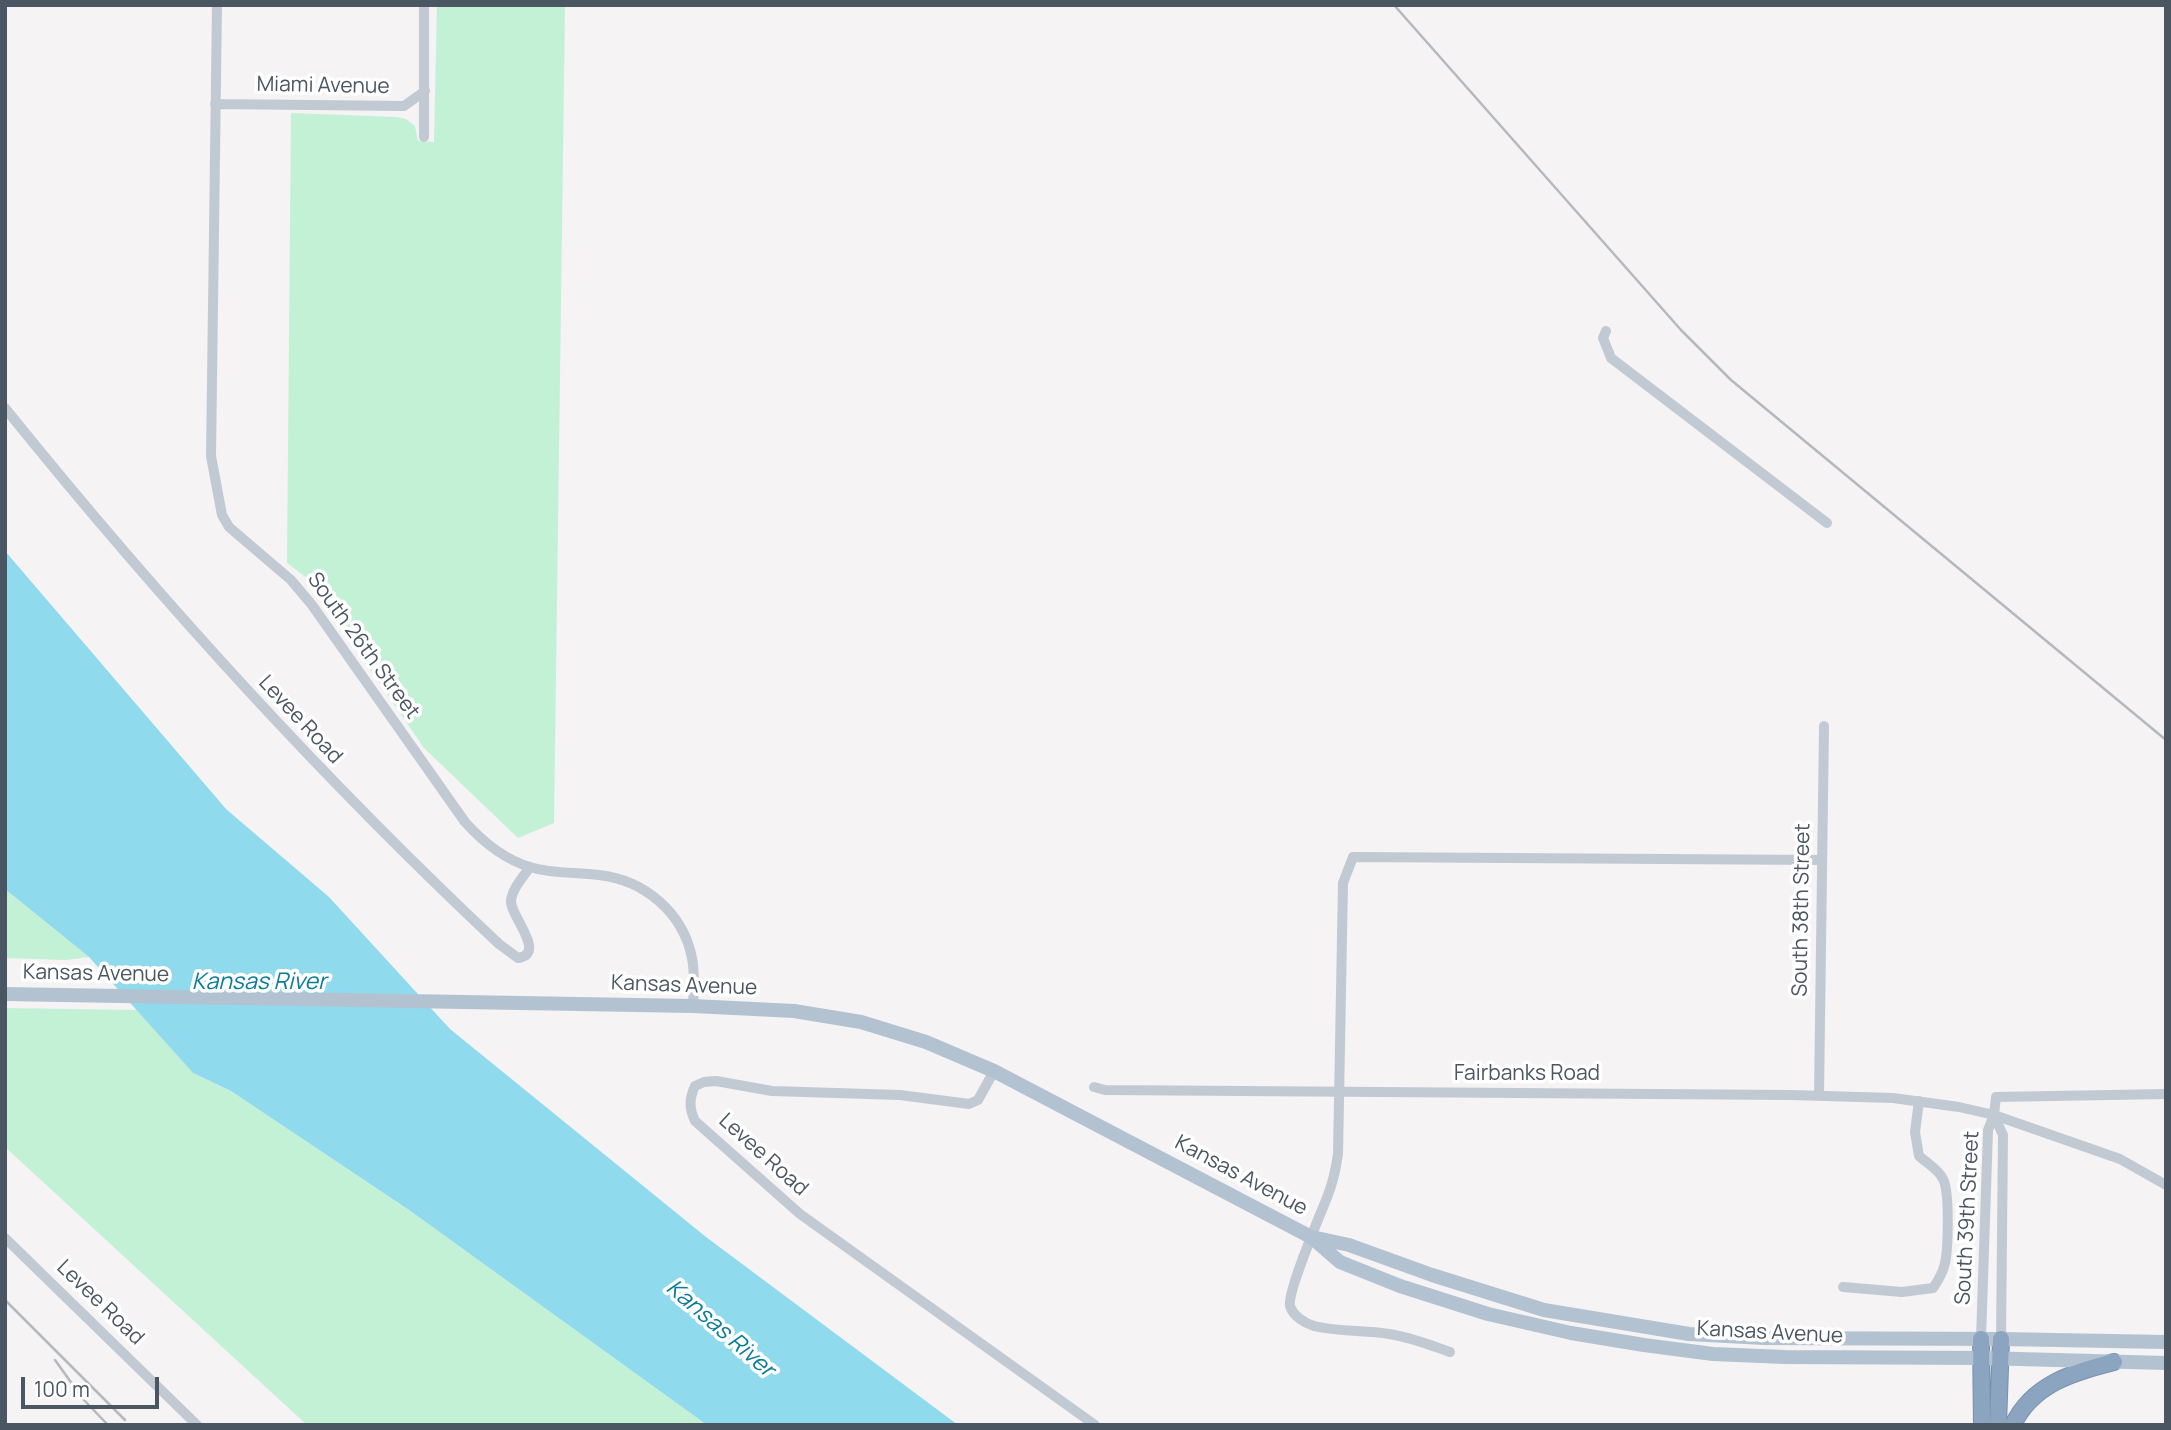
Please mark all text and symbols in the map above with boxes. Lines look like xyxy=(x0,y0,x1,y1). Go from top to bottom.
street label: Miami Avenue xyxy=(256,72,390,100)
street label: South 26th Street xyxy=(301,568,425,724)
street label: Levee Road xyxy=(253,671,347,769)
street label: South 38th Street xyxy=(1788,823,1816,997)
street label: Kansas Avenue xyxy=(23,960,169,988)
water label: Kansas River xyxy=(192,969,326,997)
street label: Kansas Avenue xyxy=(610,971,758,1001)
street label: Fairbanks Road xyxy=(1454,1061,1600,1087)
street label: Levee Road xyxy=(713,1108,813,1202)
street label: South 39th Street xyxy=(1951,1130,1985,1306)
street label: Kansas Avenue xyxy=(1170,1131,1312,1221)
street label: Levee Road xyxy=(51,1255,149,1351)
water label: Kansas River xyxy=(660,1274,780,1384)
street label: Kansas Avenue xyxy=(1696,1317,1844,1349)
scale bar xyxy=(24,1364,163,1408)
text: 100 m xyxy=(34,1375,90,1403)

